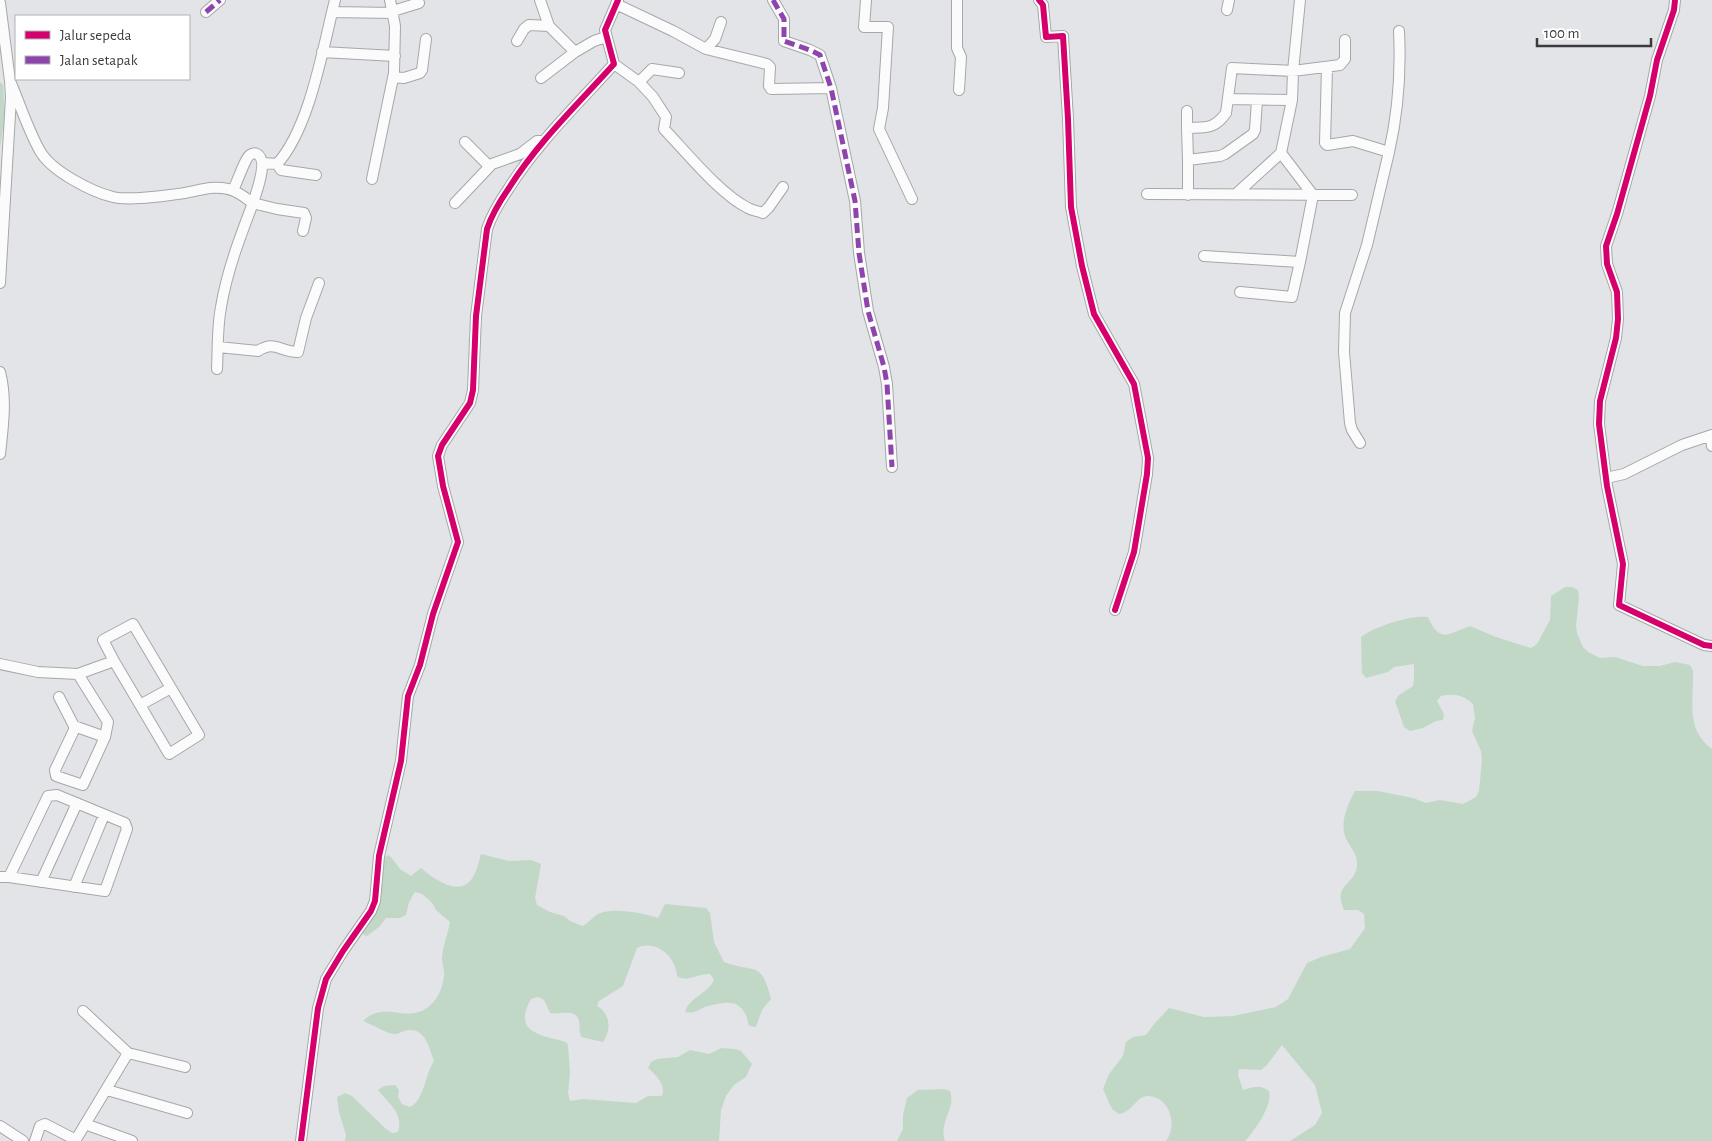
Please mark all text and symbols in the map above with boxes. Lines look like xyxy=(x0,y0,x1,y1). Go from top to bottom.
legend xyxy=(15,15,190,80)
scale bar xyxy=(1537,15,1651,47)
text: 100 m xyxy=(1544,26,1579,41)
text: Jalur sepeda xyxy=(60,28,132,43)
text: Jalan setapak xyxy=(60,53,138,68)

